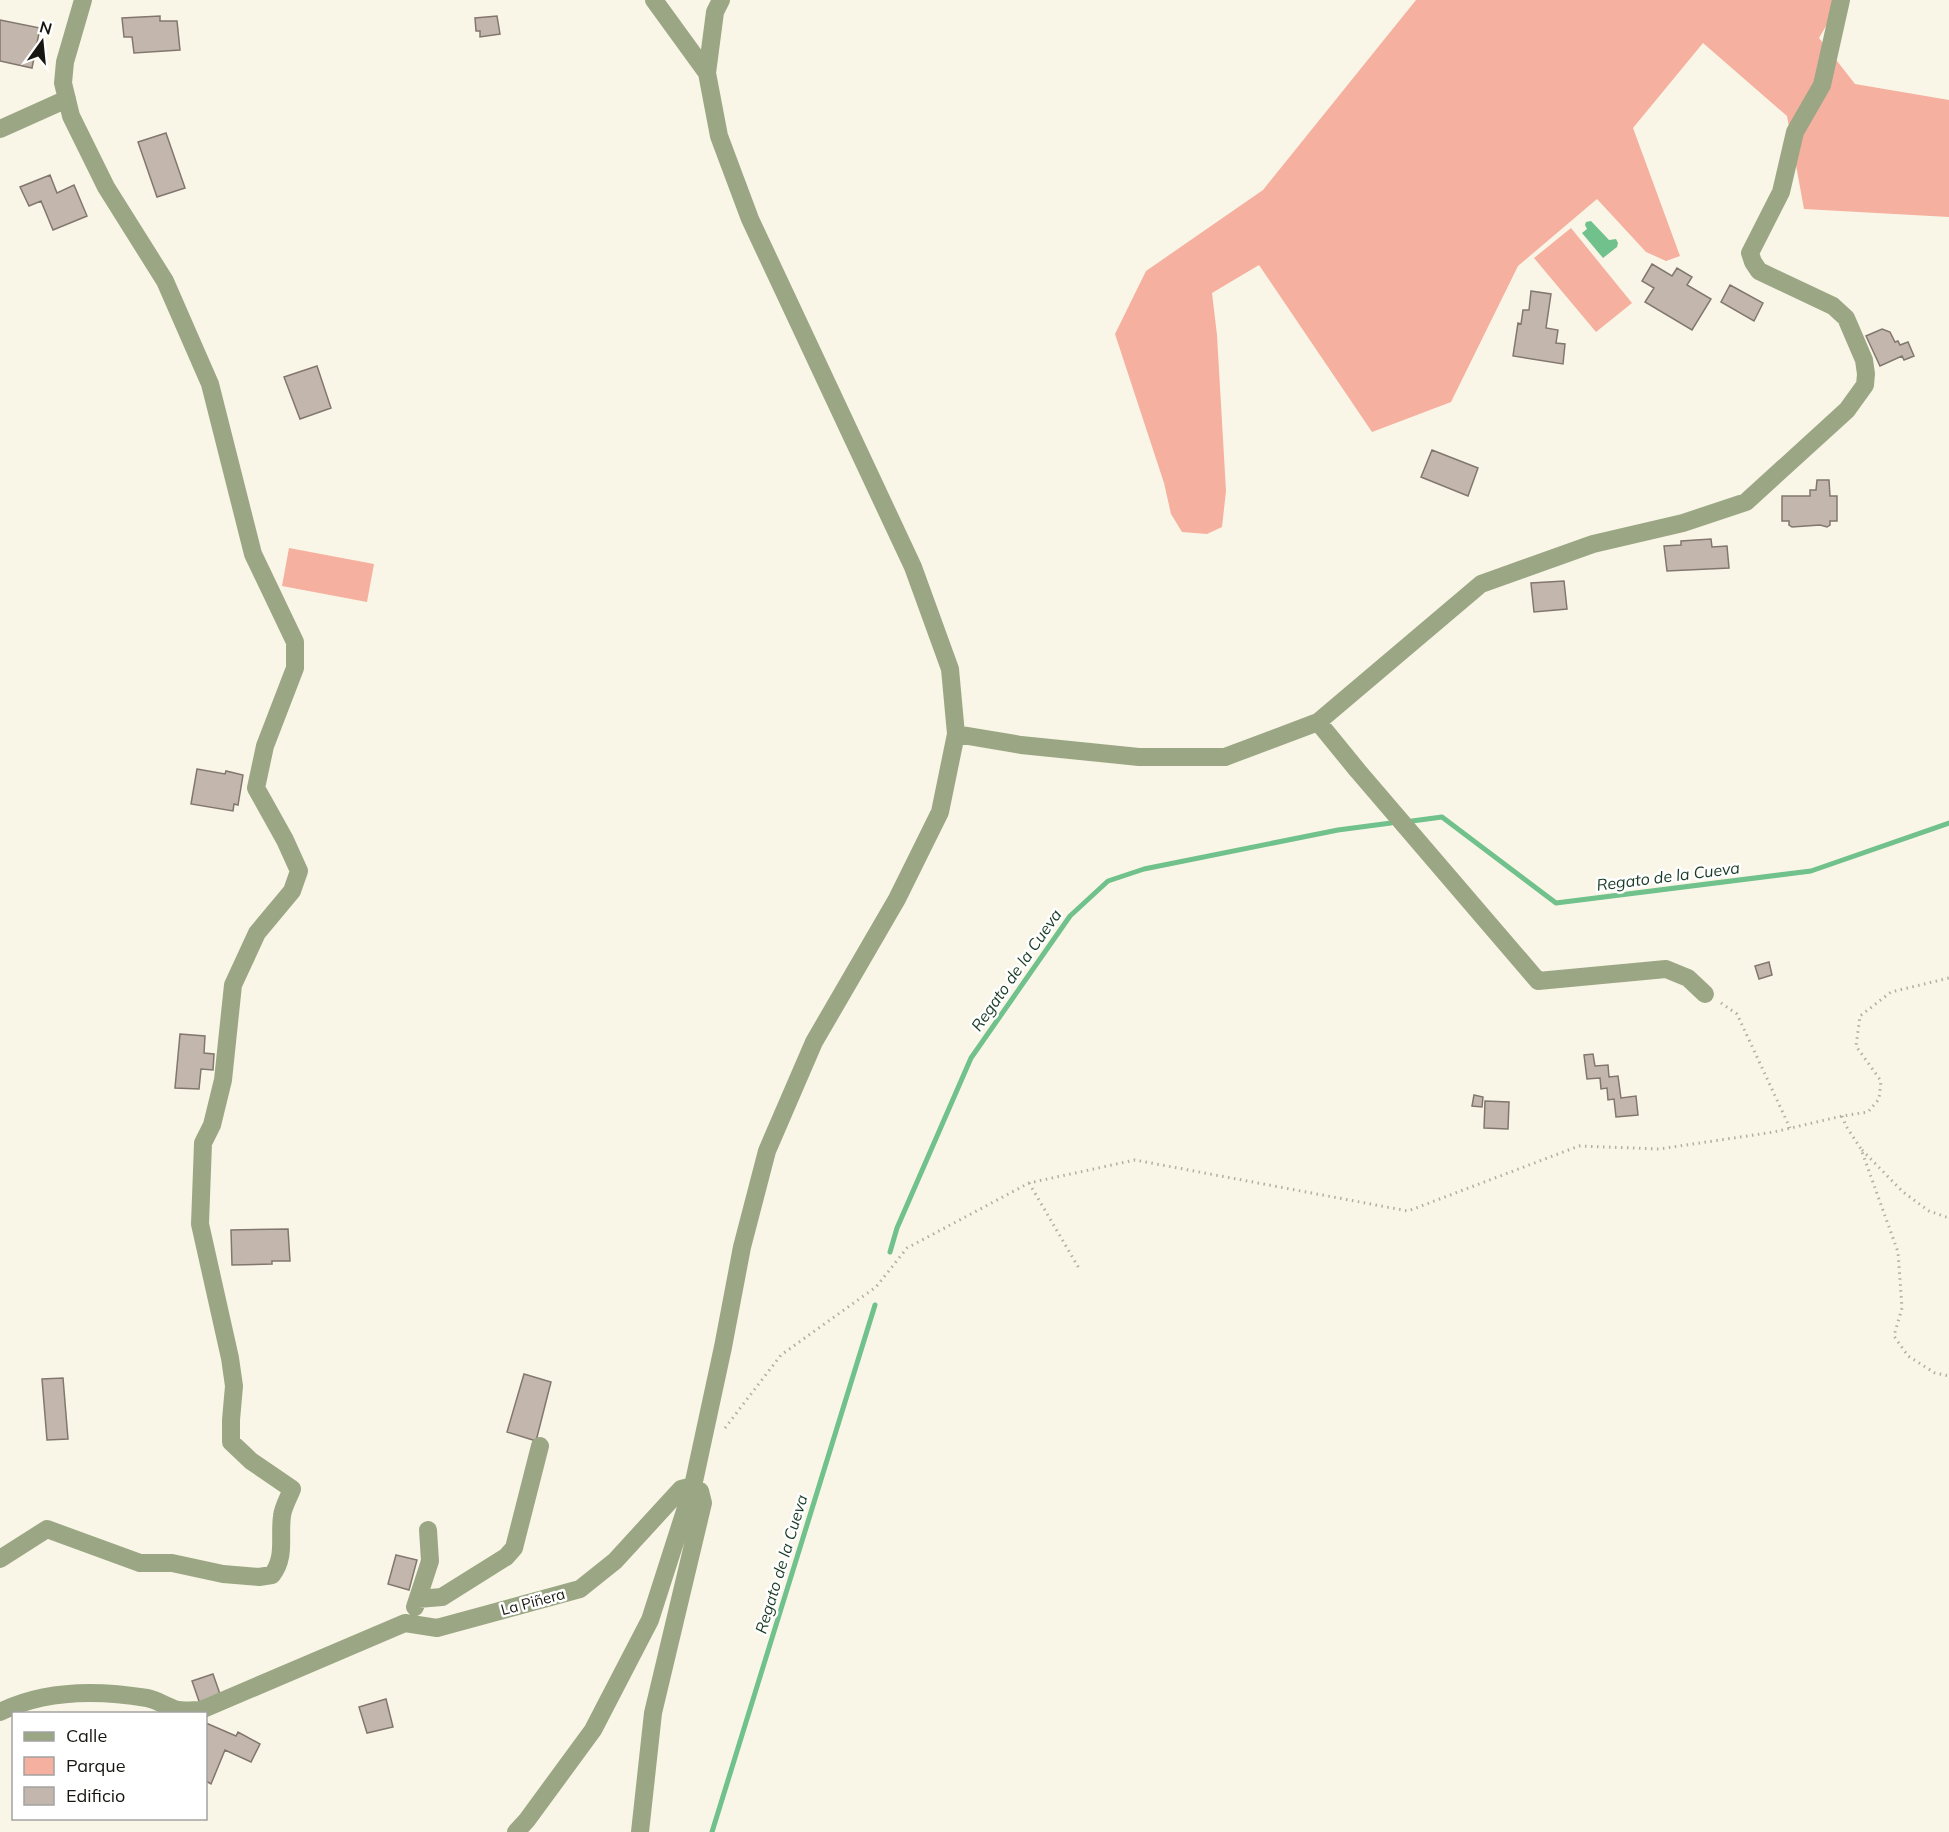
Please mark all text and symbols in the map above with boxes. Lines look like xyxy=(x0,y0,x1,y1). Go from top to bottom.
north arrow xyxy=(12,12,72,72)
text: N xyxy=(37,16,54,39)
water label: Regato de la Cueva xyxy=(1595,857,1741,895)
water label: Regato de la Cueva xyxy=(966,905,1066,1035)
water label: Regato de la Cueva xyxy=(750,1492,812,1636)
street label: La Piñera xyxy=(499,1584,567,1619)
legend xyxy=(12,1712,207,1820)
text: Calle xyxy=(66,1724,107,1747)
text: Parque xyxy=(66,1754,125,1777)
text: Edificio xyxy=(66,1784,125,1807)

